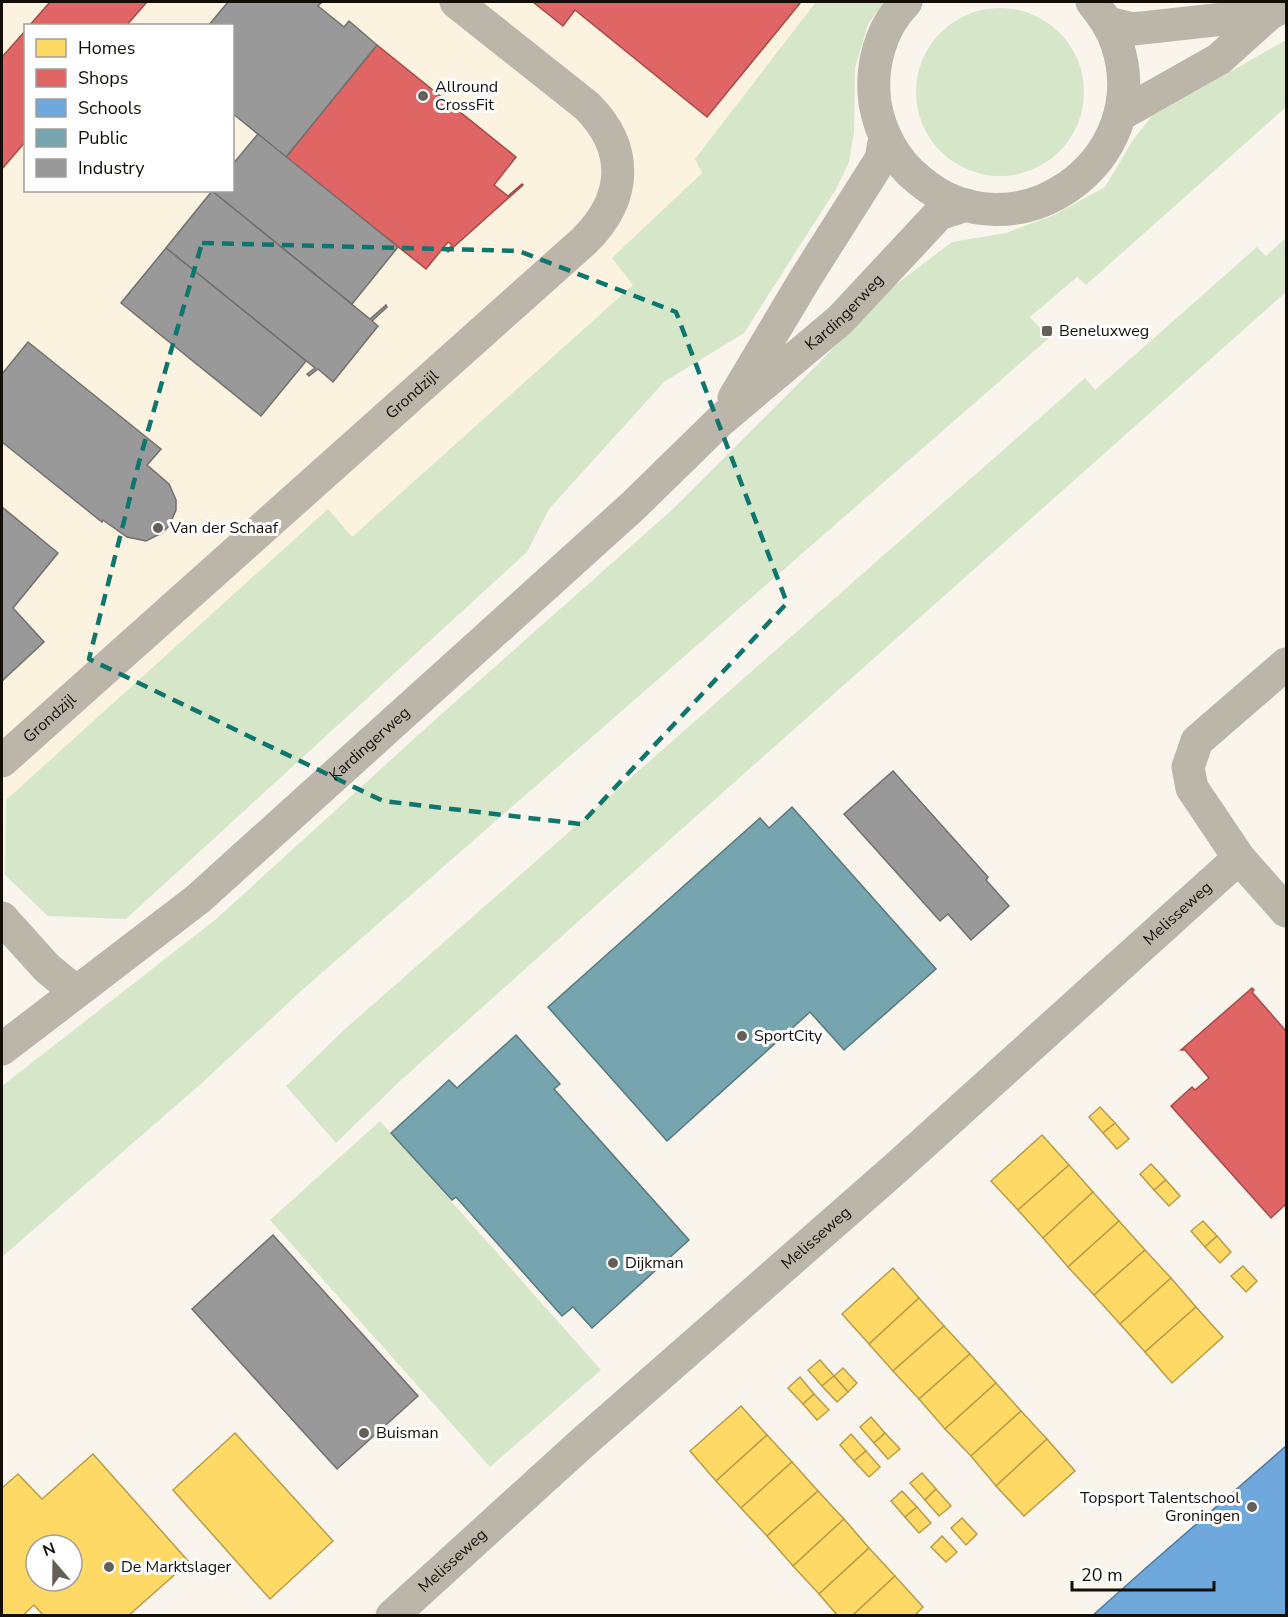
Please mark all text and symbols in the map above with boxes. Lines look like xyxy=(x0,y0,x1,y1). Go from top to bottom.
legend xyxy=(24,24,234,192)
text: Homes xyxy=(78,36,135,60)
text: Shops xyxy=(78,66,128,90)
place label: Allround CrossFit xyxy=(435,76,498,116)
marker: Allround CrossFit xyxy=(416,89,430,103)
text: Schools xyxy=(78,96,142,120)
text: Public xyxy=(78,126,128,150)
text: Industry xyxy=(78,156,145,180)
street label: Kardingerweg xyxy=(800,269,889,356)
place label: Beneluxweg xyxy=(1059,320,1149,342)
marker: Beneluxweg xyxy=(1040,324,1054,338)
street label: Grondzijl xyxy=(381,365,444,424)
place label: Van der Schaaf xyxy=(169,517,279,539)
marker: Van der Schaaf xyxy=(151,521,165,535)
street label: Grondzijl xyxy=(18,689,81,748)
street label: Kardingerweg xyxy=(324,702,415,786)
street label: Melisseweg xyxy=(1138,877,1217,950)
place label: SportCity xyxy=(754,1025,823,1047)
marker: SportCity xyxy=(735,1029,749,1043)
street label: Melisseweg xyxy=(777,1202,856,1275)
place label: Dijkman xyxy=(625,1252,684,1274)
marker: Dijkman xyxy=(606,1256,620,1270)
place label: Buisman xyxy=(376,1422,438,1444)
marker: Buisman xyxy=(357,1426,371,1440)
place label: Topsport Talentschool Groningen xyxy=(1080,1487,1240,1527)
marker: Topsport Talentschool Groningen xyxy=(1245,1500,1259,1514)
street label: Melisseweg xyxy=(414,1524,492,1598)
north arrow xyxy=(24,1533,84,1593)
text: N xyxy=(40,1537,59,1562)
scale bar xyxy=(1072,1554,1214,1592)
place label: De Marktslager xyxy=(121,1556,232,1578)
marker: De Marktslager xyxy=(102,1560,116,1574)
text: 20 m xyxy=(1081,1563,1123,1587)

